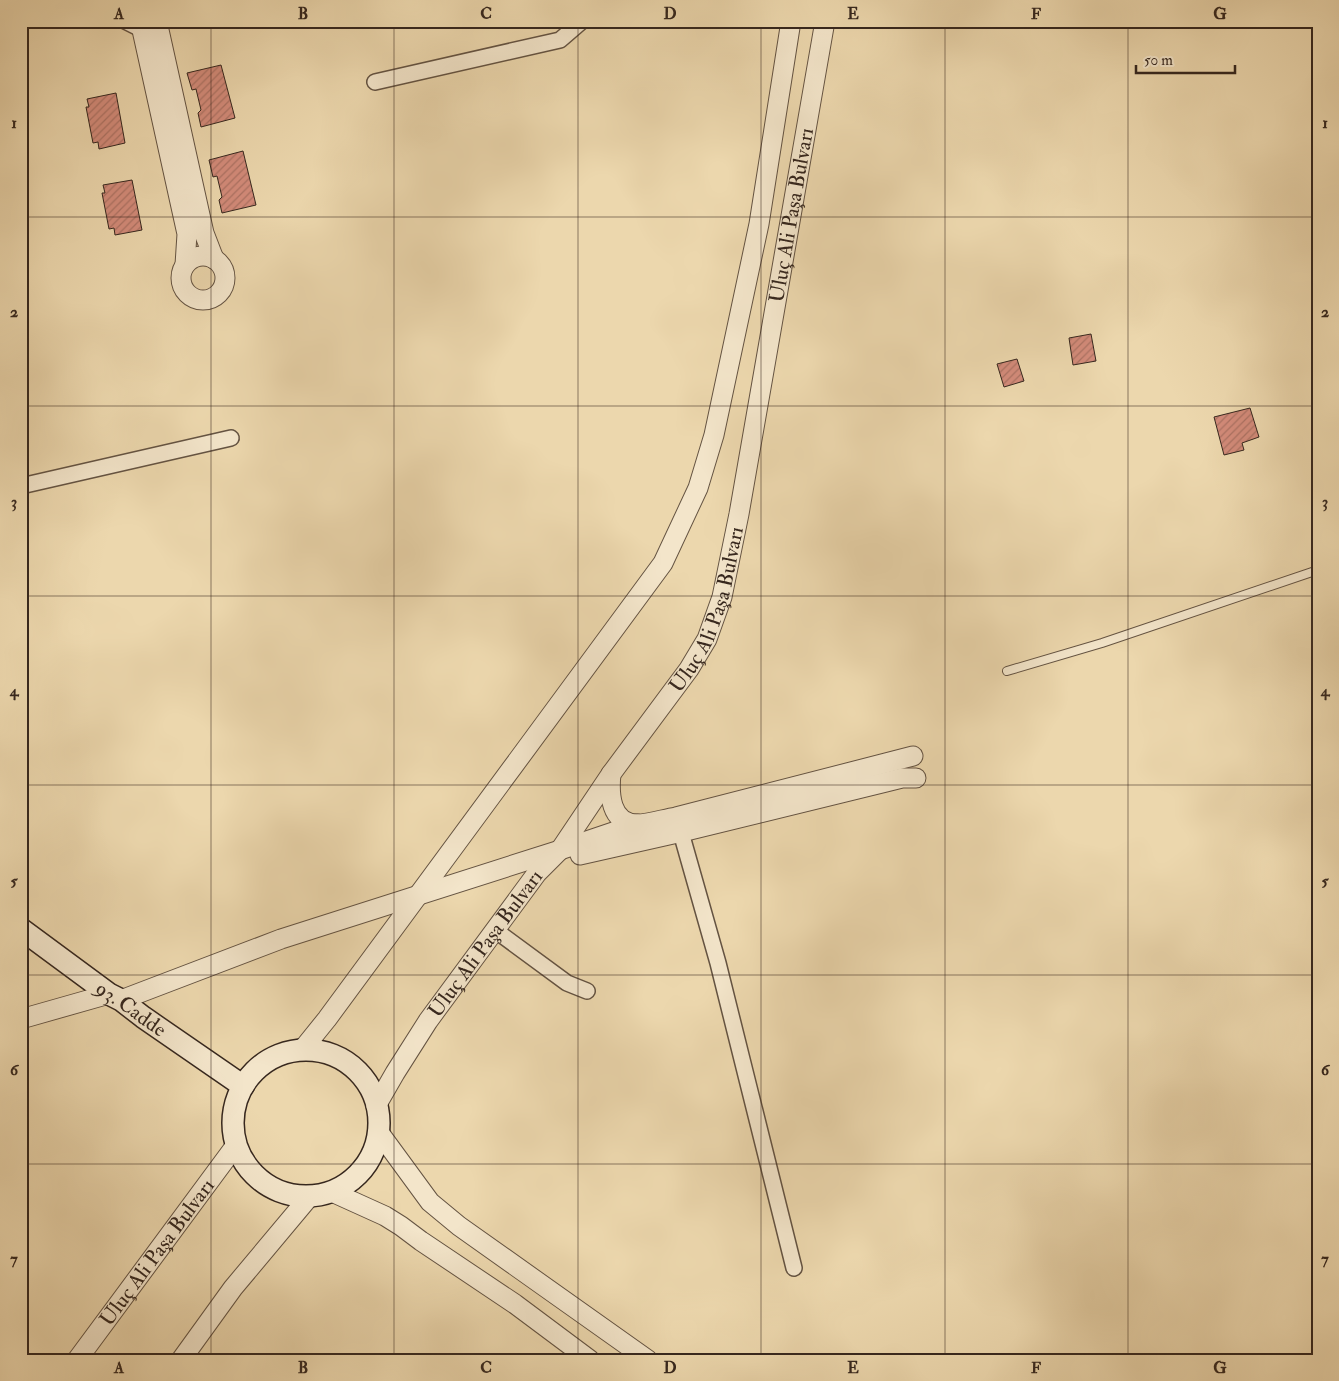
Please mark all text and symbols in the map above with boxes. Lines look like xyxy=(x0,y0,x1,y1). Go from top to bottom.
text: A xyxy=(113,4,125,24)
text: B xyxy=(298,4,308,24)
text: C xyxy=(480,4,492,24)
text: D xyxy=(663,4,677,24)
text: E xyxy=(847,4,859,24)
text: F xyxy=(1031,4,1041,24)
text: G xyxy=(1213,4,1227,24)
scale bar xyxy=(1136,42,1235,74)
text: 50 m xyxy=(1144,51,1173,70)
text: 1 xyxy=(11,113,17,133)
text: 1 xyxy=(1322,113,1328,133)
street label: Uluç Ali Paşa Bulvarı xyxy=(763,125,820,305)
text: 2 xyxy=(10,302,18,322)
text: 2 xyxy=(1321,302,1329,322)
text: 3 xyxy=(11,492,17,512)
text: 3 xyxy=(1322,492,1328,512)
street label: Uluç Ali Paşa Bulvarı xyxy=(663,524,750,698)
text: 4 xyxy=(9,681,20,701)
text: 4 xyxy=(1320,681,1331,701)
street label: Uluç Ali Paşa Bulvarı xyxy=(422,864,549,1023)
text: 5 xyxy=(10,871,18,891)
text: 5 xyxy=(1321,871,1329,891)
street label: 93. Cadde xyxy=(88,974,172,1043)
text: 6 xyxy=(10,1060,20,1080)
text: 6 xyxy=(1321,1060,1331,1080)
street label: Uluç Ali Paşa Bulvarı xyxy=(93,1173,220,1331)
text: 7 xyxy=(10,1249,18,1269)
text: 7 xyxy=(1321,1249,1329,1269)
text: A xyxy=(113,1358,125,1378)
text: B xyxy=(298,1358,308,1378)
text: C xyxy=(480,1358,492,1378)
text: D xyxy=(663,1358,677,1378)
text: E xyxy=(847,1358,859,1378)
text: F xyxy=(1031,1358,1041,1378)
text: G xyxy=(1213,1358,1227,1378)

